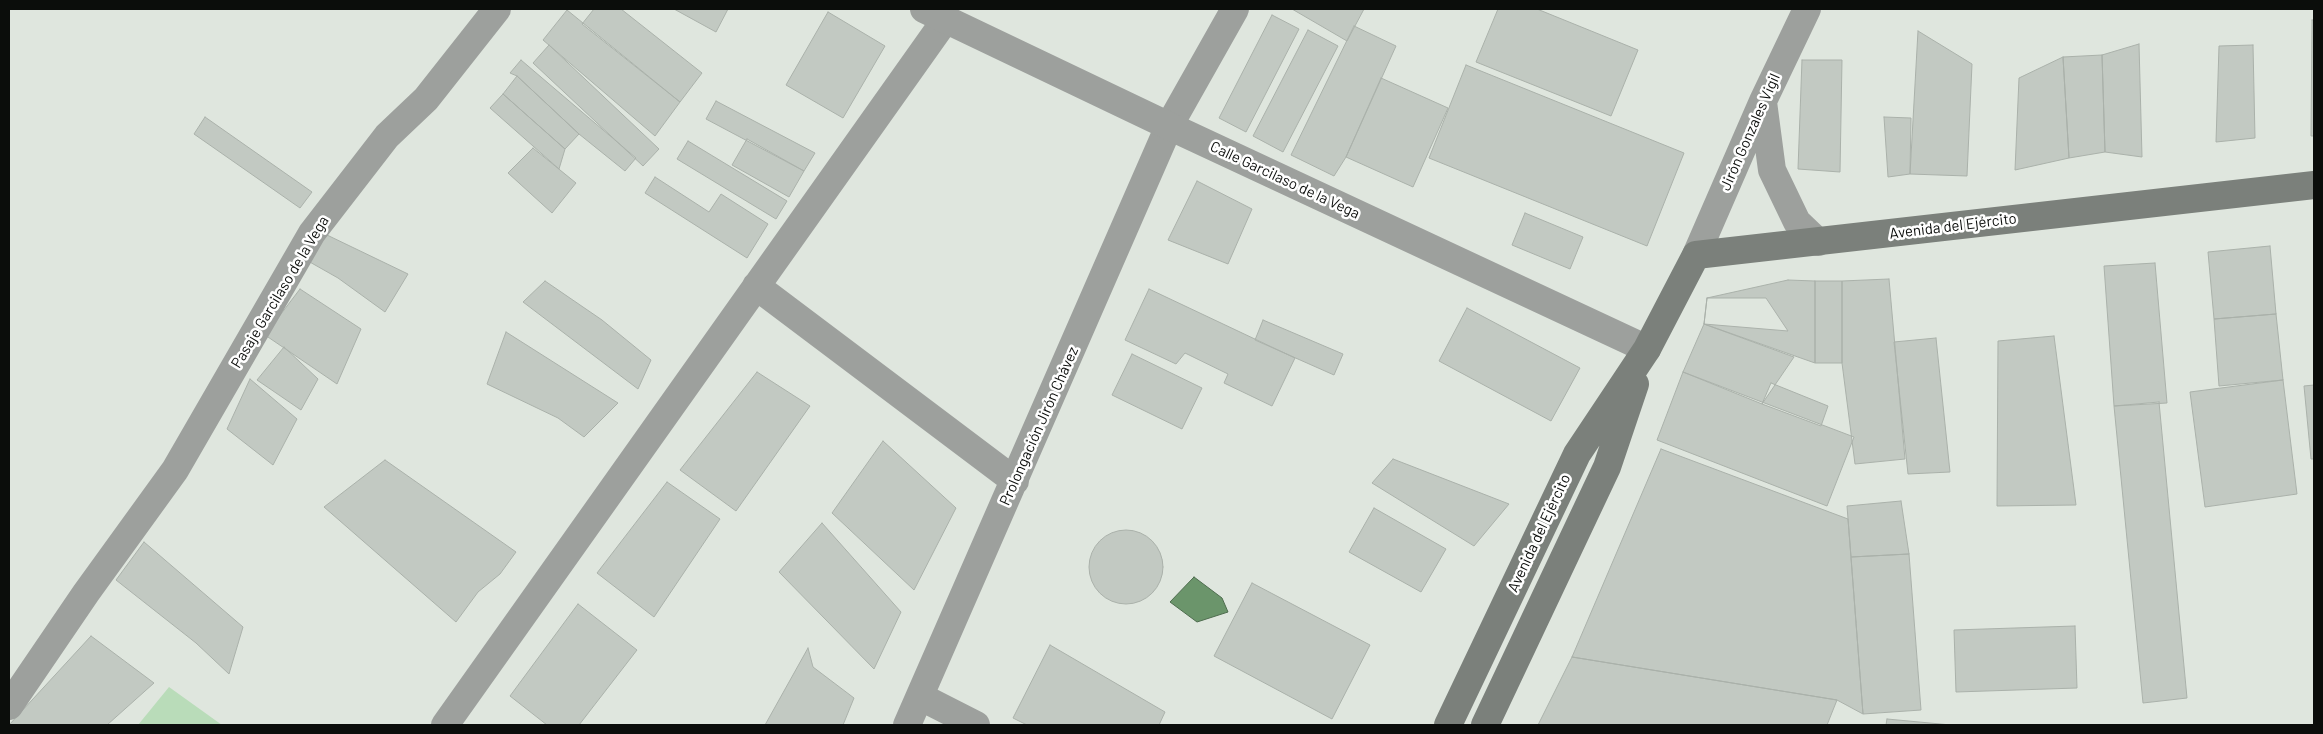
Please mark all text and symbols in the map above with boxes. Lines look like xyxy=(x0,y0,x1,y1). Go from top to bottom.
street label: Jirón Gonzales Vigil xyxy=(1716,71,1784,193)
street label: Calle Garcilaso de la Vega xyxy=(1207,137,1363,223)
street label: Avenida del Ejército xyxy=(1888,209,2018,243)
street label: Pasaje Garcilaso de la Vega xyxy=(227,213,333,371)
street label: Prolongación Jirón Chávez xyxy=(996,344,1082,508)
street label: Avenida del Ejército xyxy=(1504,471,1574,595)

